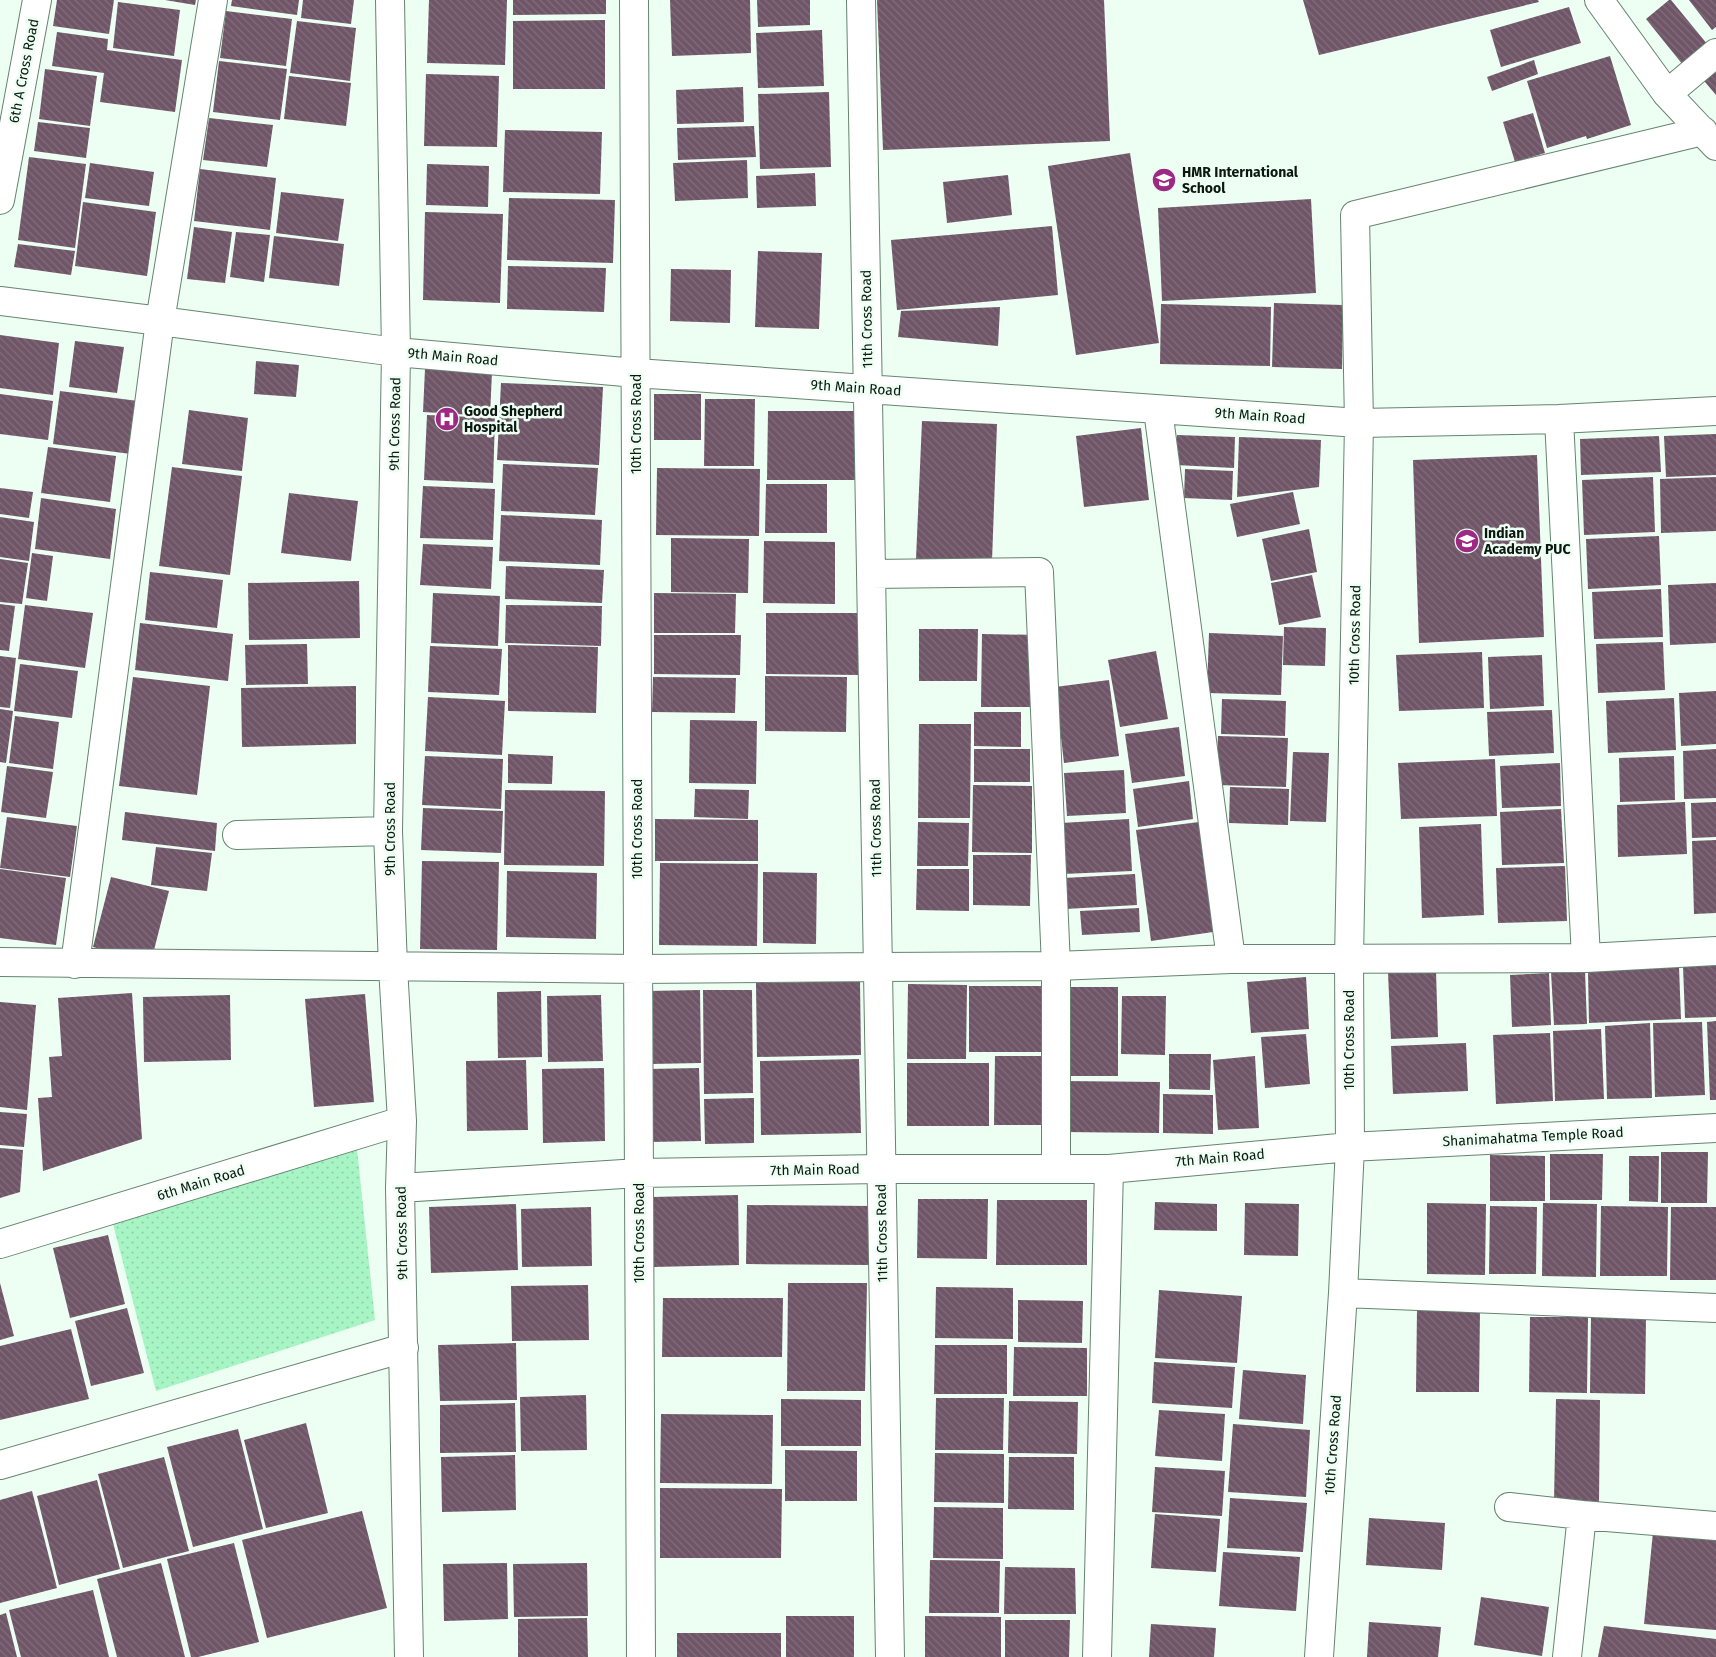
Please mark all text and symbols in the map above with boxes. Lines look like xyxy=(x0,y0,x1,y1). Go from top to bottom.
street label: 6th A Cross Road xyxy=(6,17,42,125)
place label: HMR International School xyxy=(1182,164,1299,197)
school or university icon: HMR International School xyxy=(1151,167,1177,193)
street label: 11th Cross Road xyxy=(858,270,876,368)
street label: 9th Main Road xyxy=(407,345,499,369)
street label: 10th Cross Road xyxy=(628,374,645,474)
street label: 9th Main Road xyxy=(810,376,902,400)
street label: 9th Cross Road xyxy=(386,377,404,471)
place label: Good Shepherd Hospital xyxy=(464,403,563,436)
street label: 9th Main Road xyxy=(1214,404,1306,428)
hospital icon: Good Shepherd Hospital xyxy=(434,406,460,432)
place label: Indian Academy PUC xyxy=(1483,525,1571,558)
school or university icon: Indian Academy PUC xyxy=(1454,528,1480,554)
street label: 10th Cross Road xyxy=(1346,585,1364,685)
street label: 10th Cross Road xyxy=(629,779,646,879)
street label: 11th Cross Road xyxy=(867,779,885,877)
street label: 9th Cross Road xyxy=(382,782,399,876)
street label: 10th Cross Road xyxy=(1341,990,1358,1090)
street label: Shanimahatma Temple Road xyxy=(1442,1124,1624,1150)
street label: 7th Main Road xyxy=(1175,1146,1265,1170)
street label: 7th Main Road xyxy=(770,1161,860,1179)
street label: 6th Main Road xyxy=(155,1162,247,1204)
street label: 10th Cross Road xyxy=(631,1183,648,1283)
street label: 11th Cross Road xyxy=(873,1184,891,1282)
street label: 9th Cross Road xyxy=(393,1186,411,1280)
street label: 10th Cross Road xyxy=(1321,1394,1345,1496)

